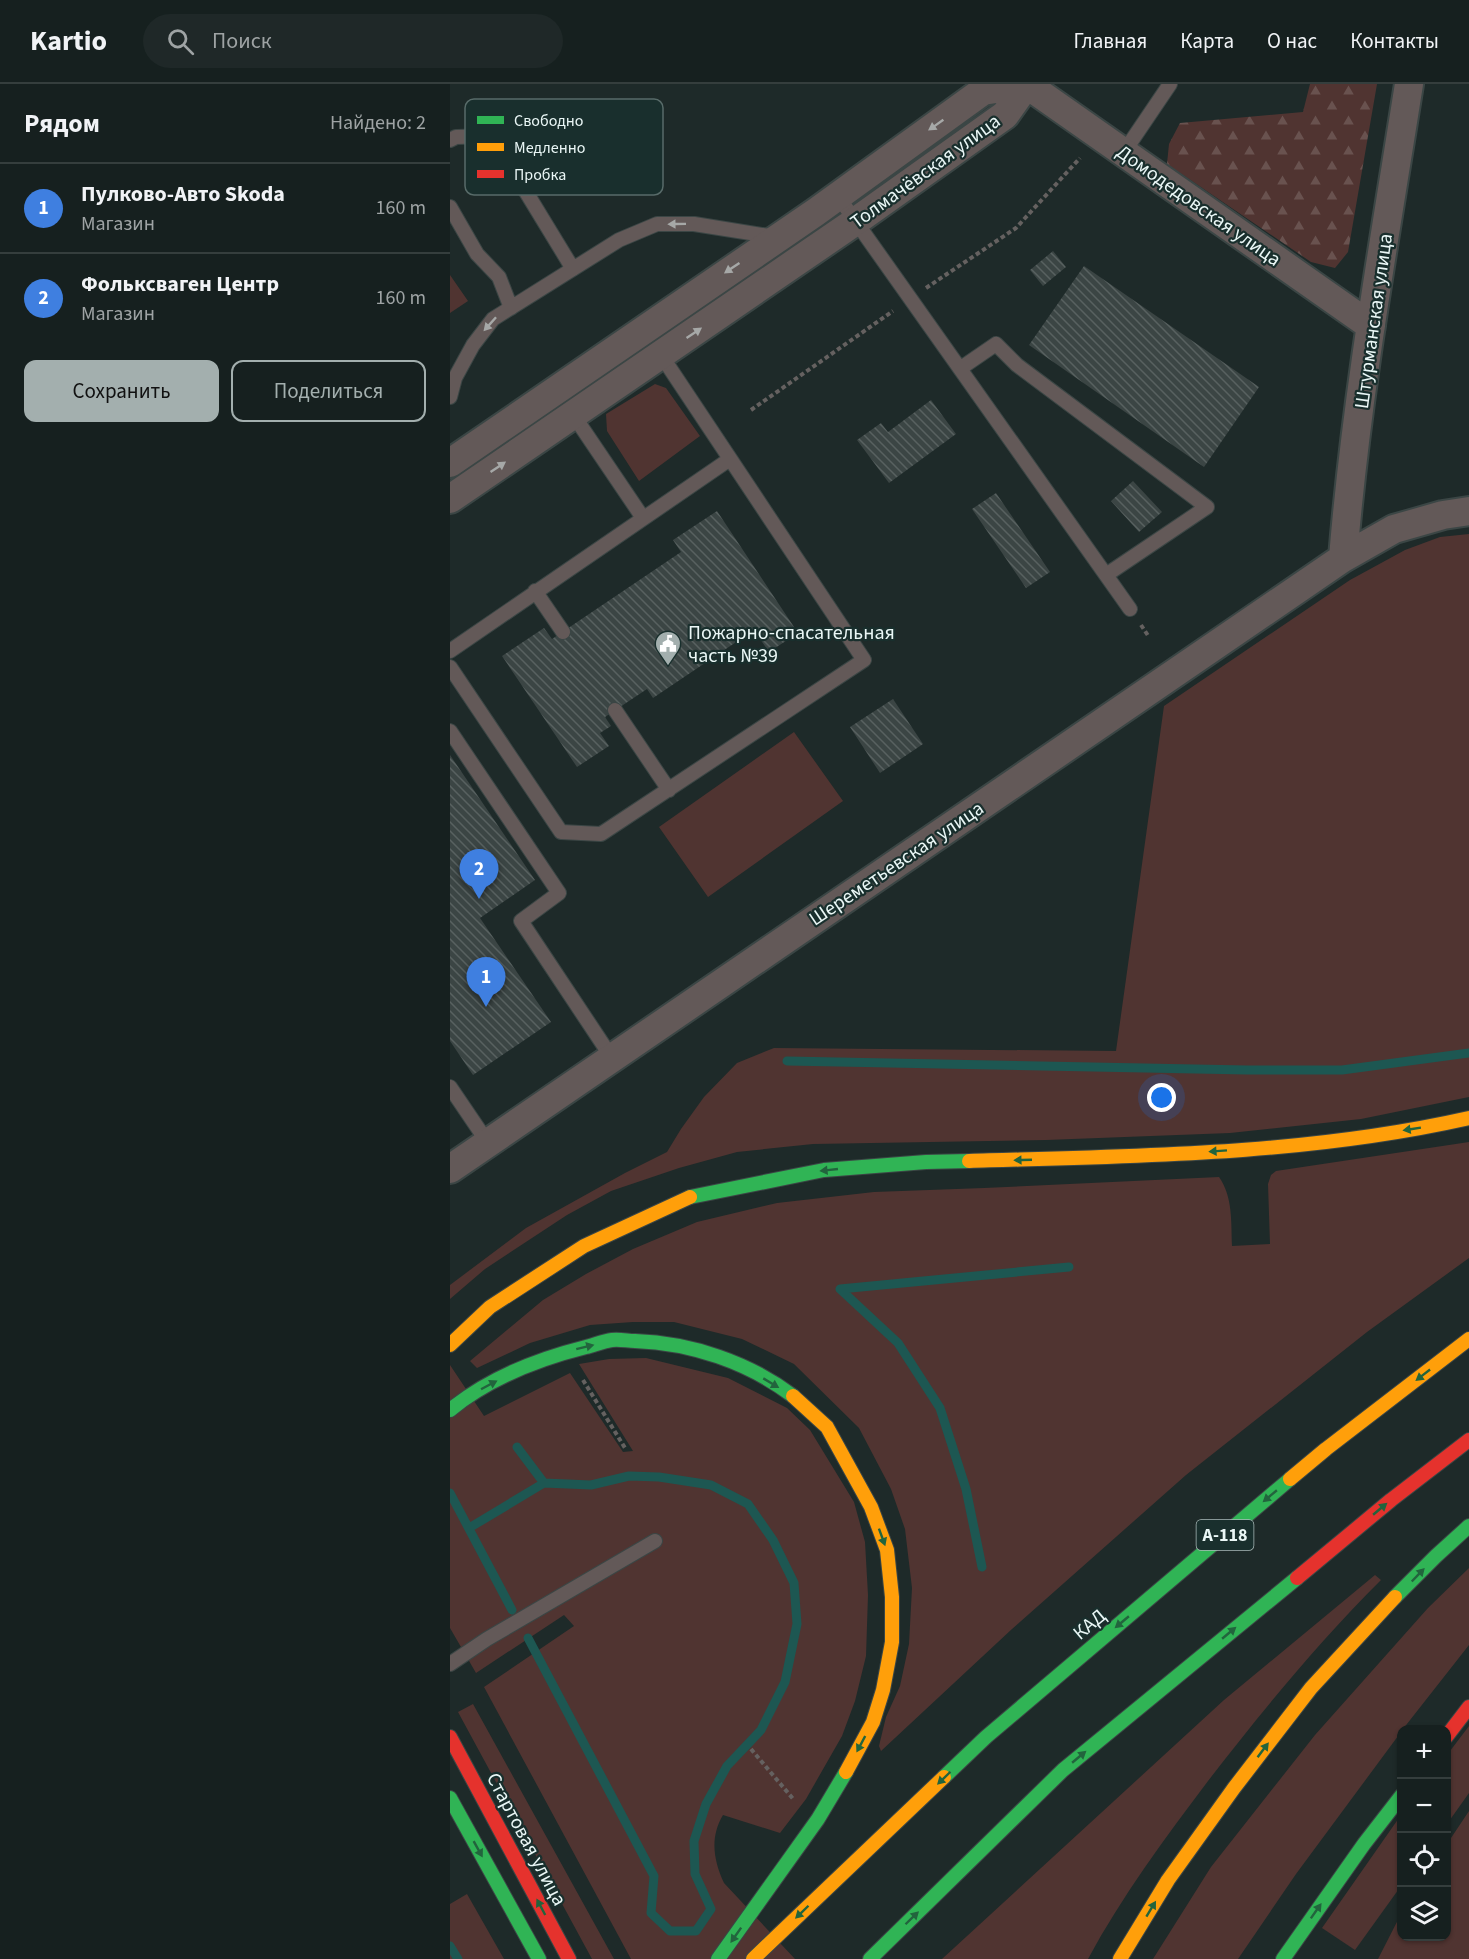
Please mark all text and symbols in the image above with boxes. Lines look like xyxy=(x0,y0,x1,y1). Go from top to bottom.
search box xyxy=(143,14,563,68)
text: Kartio xyxy=(30,21,107,61)
icon: search xyxy=(164,25,197,58)
text: Поиск xyxy=(212,25,272,57)
text: Главная xyxy=(1074,26,1147,56)
text: Карта xyxy=(1180,26,1234,56)
text: О нас xyxy=(1267,26,1317,56)
text: Контакты xyxy=(1350,26,1439,56)
legend xyxy=(465,99,663,195)
text: Рядом xyxy=(24,105,100,142)
street label: Толмачёвская улица xyxy=(845,108,1006,236)
text: Найдено: 2 xyxy=(330,109,426,137)
text: Свободно xyxy=(514,110,584,132)
one-way arrow xyxy=(928,119,944,131)
text: Медленно xyxy=(514,137,585,159)
street label: Домодедовская улица xyxy=(1110,138,1286,273)
text: Пробка xyxy=(514,164,566,186)
text: Пулково-Авто Skoda xyxy=(81,178,285,210)
text: 1 xyxy=(38,194,49,222)
text: 160 m xyxy=(376,194,426,222)
text: Магазин xyxy=(81,210,155,238)
one-way arrow xyxy=(668,219,687,229)
street label: Штурманская улица xyxy=(1348,232,1400,411)
one-way arrow xyxy=(725,262,741,274)
text: Фольксваген Центр xyxy=(81,268,279,300)
text: 2 xyxy=(38,284,49,312)
text: 160 m xyxy=(376,284,426,312)
text: Магазин xyxy=(81,300,155,328)
one-way arrow xyxy=(483,317,497,332)
one-way arrow xyxy=(685,327,702,338)
button: Сохранить xyxy=(24,360,219,422)
button: Поделиться xyxy=(231,360,426,422)
one-way arrow xyxy=(490,461,506,473)
place label: Пожарно-спасательная часть №39 xyxy=(688,619,895,670)
public building icon: Пожарно-спасательная часть №39 xyxy=(653,629,683,667)
street label: Шереметьевская улица xyxy=(804,795,990,933)
pin: 2 xyxy=(459,850,498,899)
pin: 1 xyxy=(466,958,506,1007)
your location xyxy=(1147,1083,1176,1112)
one-way arrow xyxy=(1402,1124,1421,1133)
one-way arrow xyxy=(1208,1146,1227,1156)
one-way arrow xyxy=(1014,1155,1033,1164)
one-way arrow xyxy=(819,1165,838,1174)
one-way arrow xyxy=(576,1342,594,1352)
one-way arrow xyxy=(1415,1368,1430,1380)
one-way arrow xyxy=(763,1377,779,1388)
one-way arrow xyxy=(480,1381,497,1390)
one-way arrow xyxy=(1263,1489,1278,1502)
one-way arrow xyxy=(1372,1502,1388,1515)
road number: А-118 xyxy=(1196,1520,1254,1550)
one-way arrow xyxy=(878,1528,888,1546)
one-way arrow xyxy=(1411,1567,1425,1582)
street label: КАД xyxy=(1067,1603,1112,1647)
one-way arrow xyxy=(1115,1615,1130,1628)
one-way arrow xyxy=(1221,1627,1236,1640)
map controls xyxy=(1397,1725,1451,1941)
button: + xyxy=(1397,1725,1451,1779)
one-way arrow xyxy=(856,1736,866,1753)
one-way arrow xyxy=(1257,1742,1270,1758)
one-way arrow xyxy=(1071,1751,1086,1764)
street label: Стартовая улица xyxy=(479,1768,573,1911)
one-way arrow xyxy=(937,1770,951,1784)
button: − xyxy=(1397,1779,1451,1833)
button: locate xyxy=(1397,1833,1451,1887)
one-way arrow xyxy=(473,1841,483,1858)
button: layers xyxy=(1397,1887,1451,1941)
one-way arrow xyxy=(536,1899,546,1916)
one-way arrow xyxy=(1145,1901,1156,1917)
one-way arrow xyxy=(1310,1904,1322,1919)
one-way arrow xyxy=(795,1905,810,1919)
one-way arrow xyxy=(904,1912,918,1926)
one-way arrow xyxy=(731,1927,742,1943)

